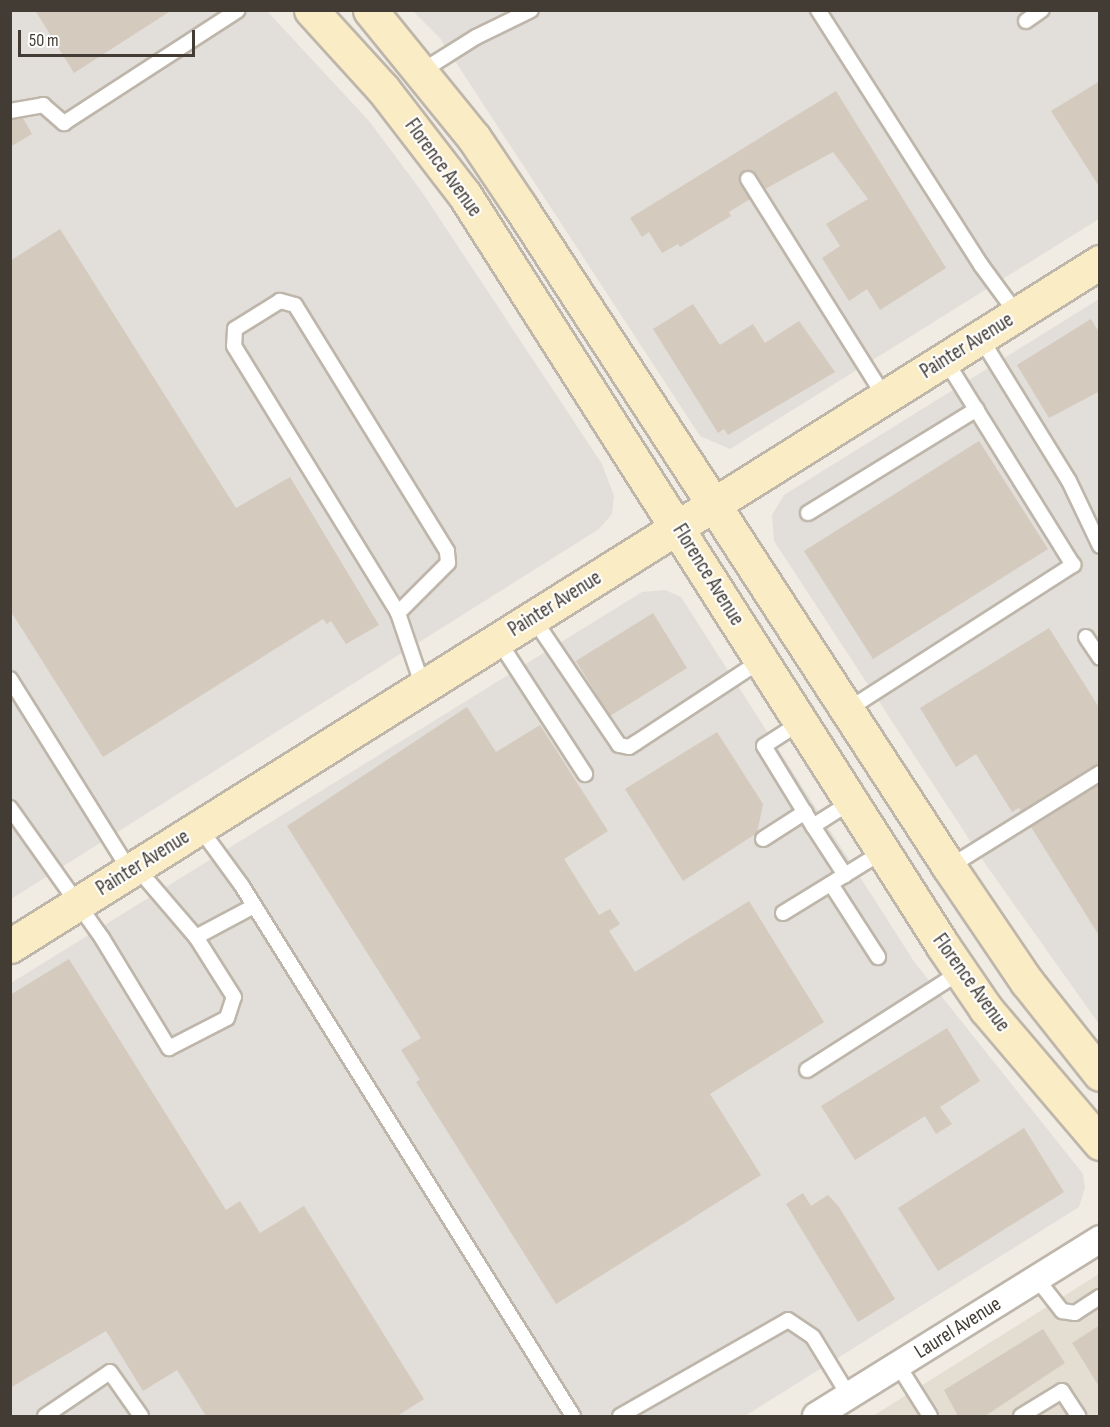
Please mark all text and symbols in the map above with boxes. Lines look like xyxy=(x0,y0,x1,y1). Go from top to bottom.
scale bar xyxy=(21,18,198,56)
text: 50 m xyxy=(29,30,59,51)
street label: Florence Avenue xyxy=(399,114,487,222)
street label: Painter Avenue xyxy=(916,307,1018,385)
street label: Florence Avenue xyxy=(667,519,749,631)
street label: Painter Avenue xyxy=(504,565,606,643)
street label: Painter Avenue xyxy=(92,824,194,902)
street label: Florence Avenue xyxy=(927,929,1015,1037)
street label: Laurel Avenue xyxy=(910,1292,1006,1364)

